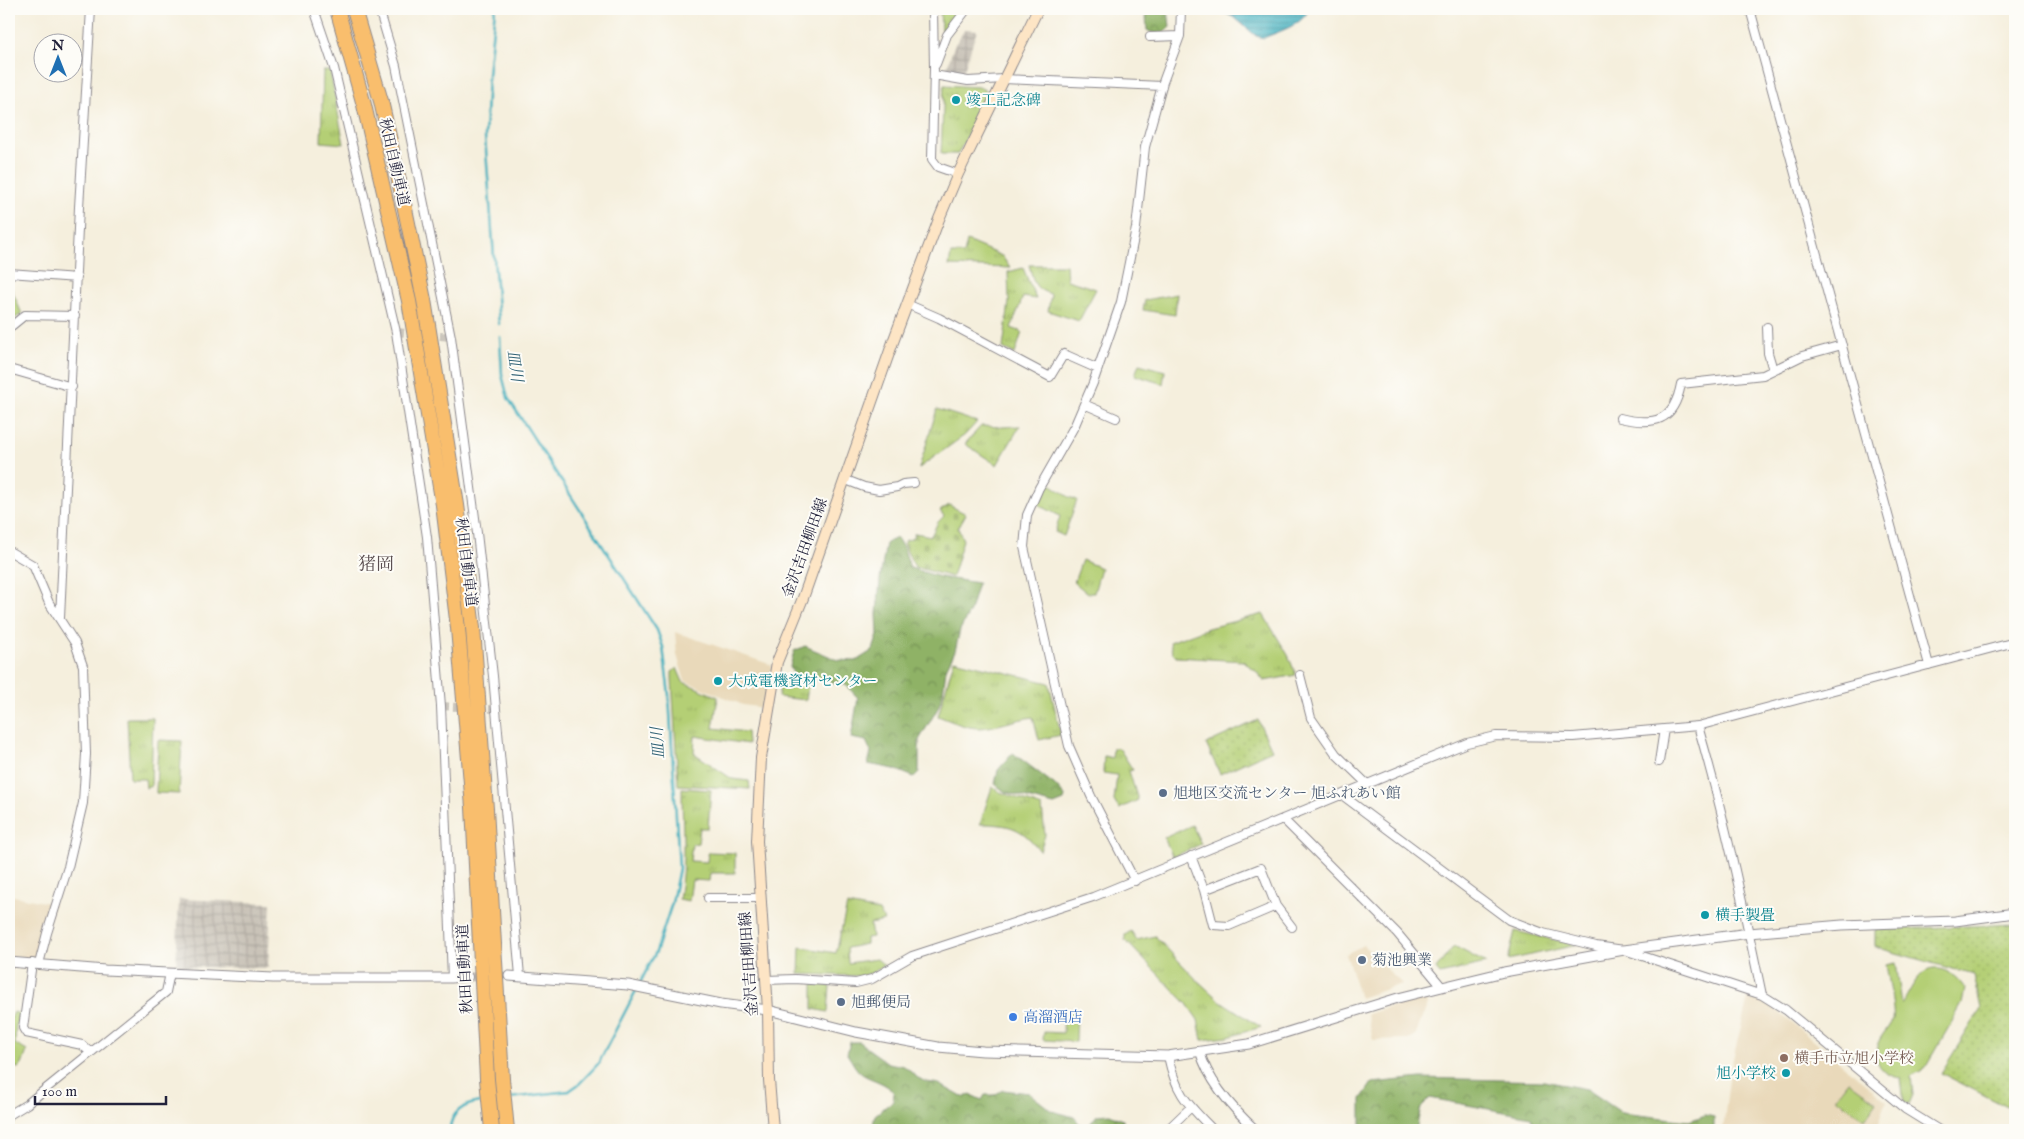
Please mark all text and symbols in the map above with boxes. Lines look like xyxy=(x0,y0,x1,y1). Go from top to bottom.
north arrow xyxy=(32,32,82,82)
text: N xyxy=(51,37,64,55)
place label: 竣工記念碑 xyxy=(966,91,1041,110)
marker: 竣工記念碑 xyxy=(950,94,962,106)
street label: 秋田自動車道 xyxy=(375,116,413,208)
water label: 皿川 xyxy=(502,349,526,385)
street label: 金沢吉田柳田線 xyxy=(778,495,832,601)
street label: 秋田自動車道 xyxy=(451,516,481,608)
district label: 猪岡 xyxy=(358,554,394,577)
place label: 大成電機資材センター xyxy=(728,672,877,691)
marker: 大成電機資材センター xyxy=(712,675,724,687)
water label: 皿川 xyxy=(648,724,670,760)
place label: 旭地区交流センター 旭ふれあい館 xyxy=(1173,784,1401,803)
marker: 旭地区交流センター 旭ふれあい館 xyxy=(1157,787,1169,799)
place label: 横手製畳 xyxy=(1715,906,1775,925)
marker: 横手製畳 xyxy=(1699,909,1711,921)
street label: 金沢吉田柳田線 xyxy=(736,911,762,1017)
street label: 秋田自動車道 xyxy=(453,924,477,1014)
place label: 菊池興業 xyxy=(1372,951,1432,970)
marker: 菊池興業 xyxy=(1356,954,1368,966)
place label: 旭郵便局 xyxy=(851,993,911,1012)
marker: 旭郵便局 xyxy=(835,996,847,1008)
place label: 高溜酒店 xyxy=(1023,1008,1083,1027)
marker: 高溜酒店 xyxy=(1007,1011,1019,1023)
place label: 横手市立旭小学校 xyxy=(1794,1049,1914,1068)
marker: 横手市立旭小学校 xyxy=(1778,1052,1790,1064)
place label: 旭小学校 xyxy=(1716,1064,1776,1083)
marker: 旭小学校 xyxy=(1780,1067,1792,1079)
scale bar xyxy=(35,1074,166,1106)
text: 100 m xyxy=(42,1082,78,1101)

